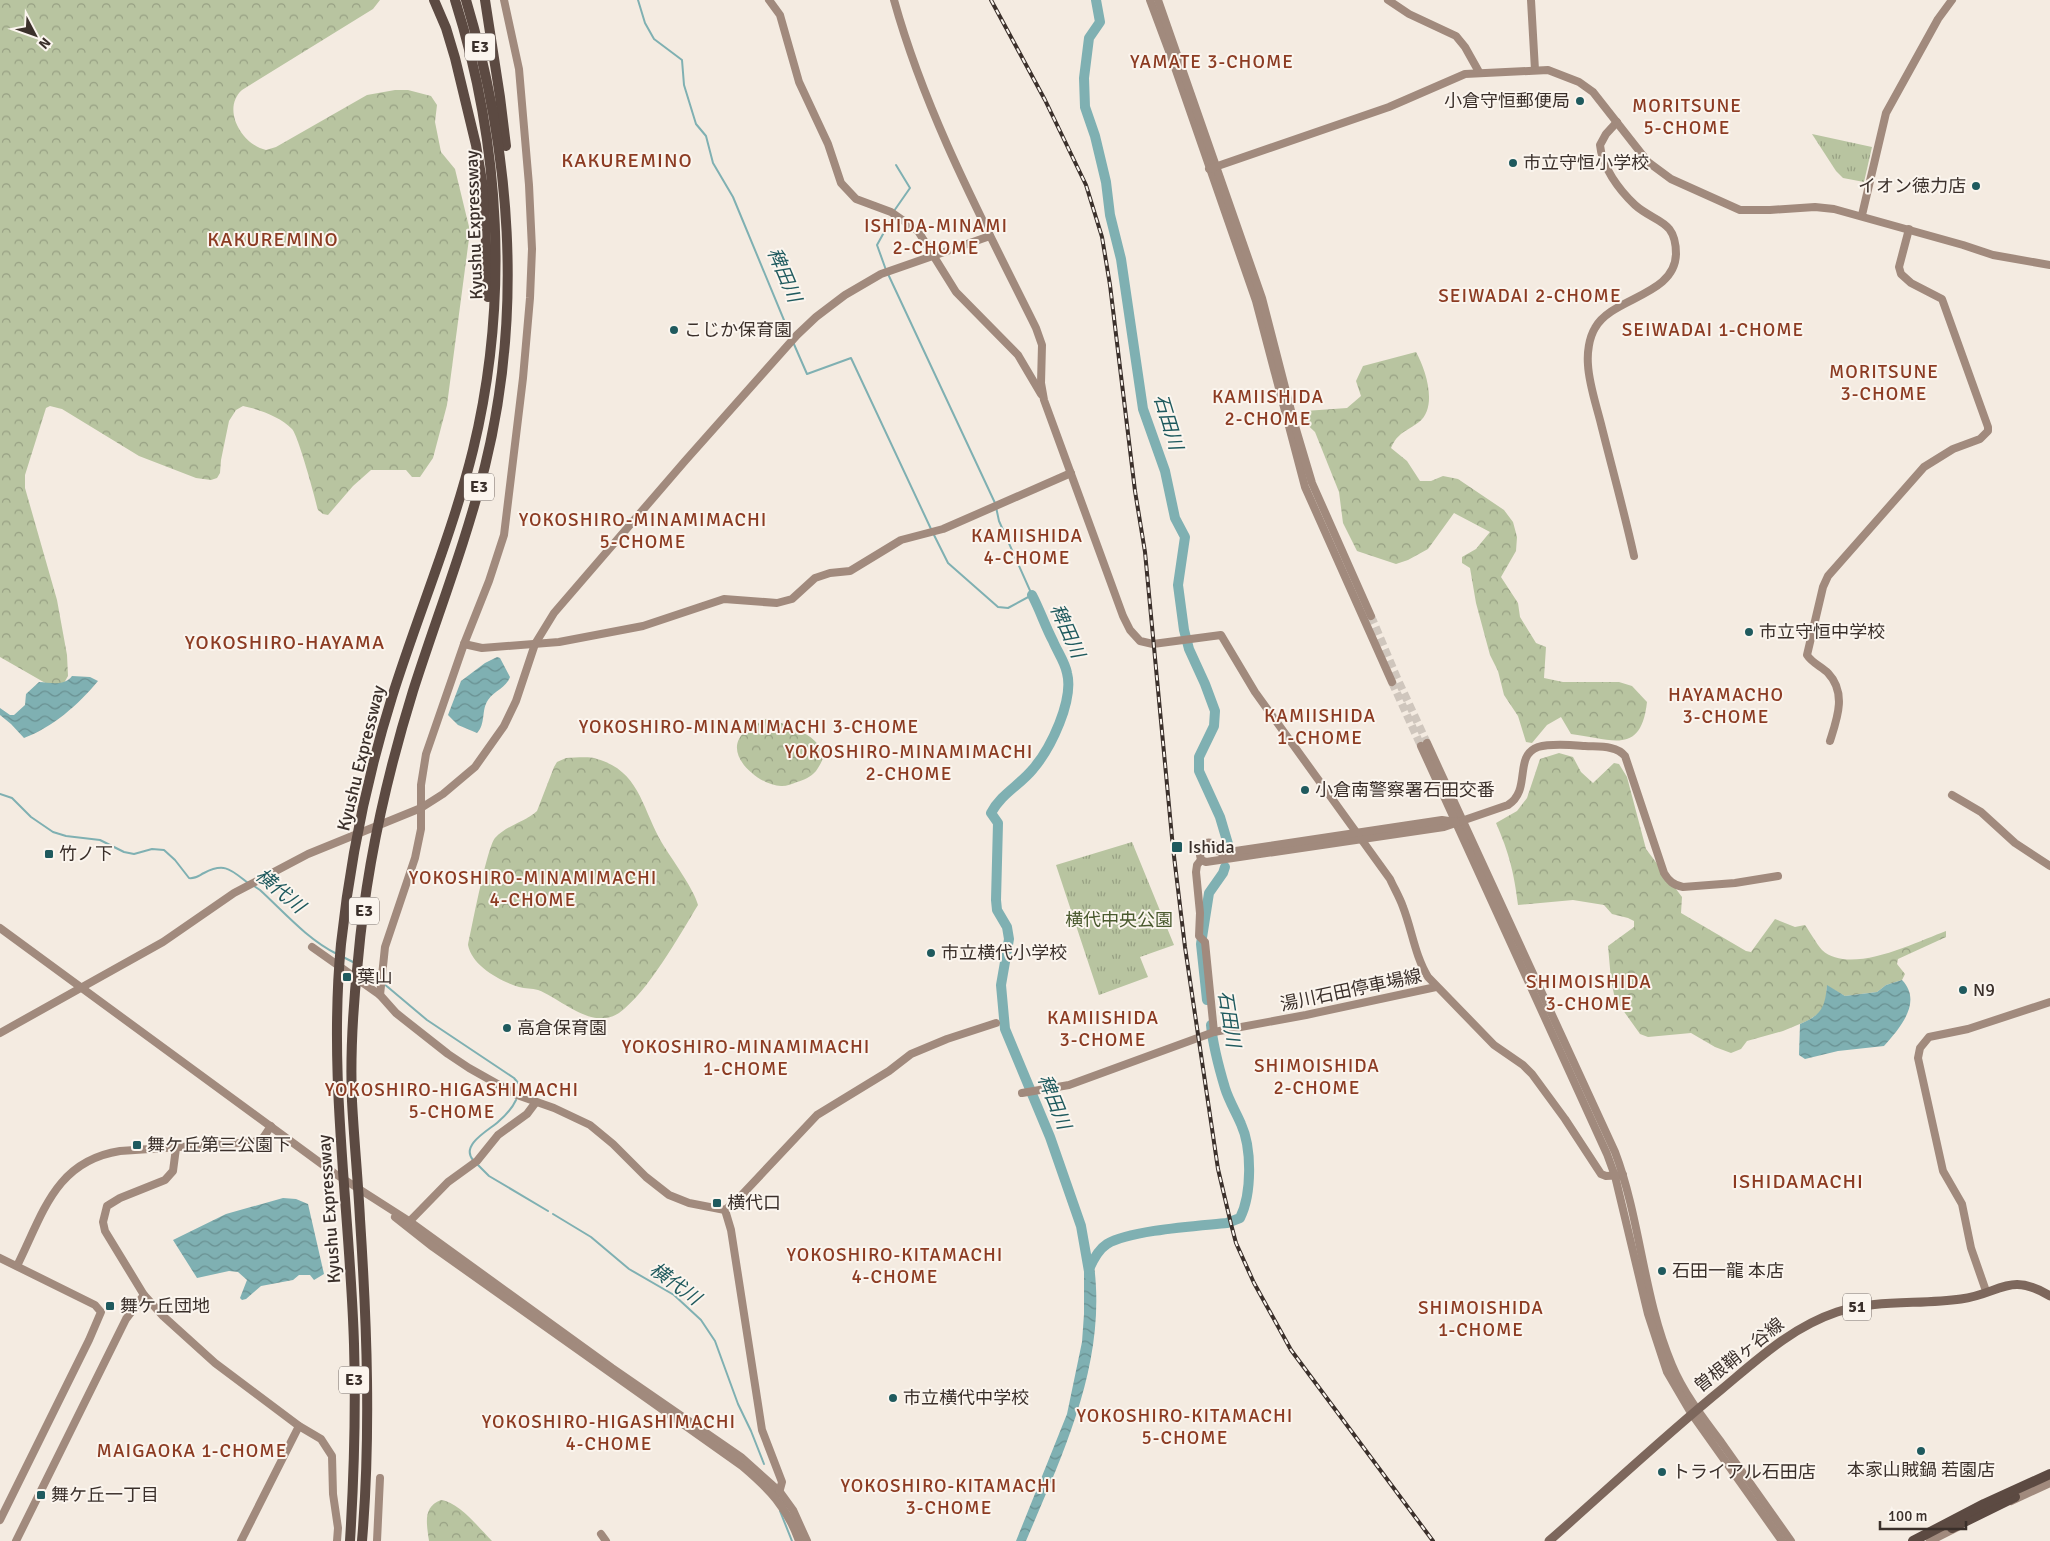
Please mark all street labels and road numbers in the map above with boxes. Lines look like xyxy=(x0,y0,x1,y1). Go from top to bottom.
road number: E3 xyxy=(465,34,495,61)
street label: Kyushu Expressway xyxy=(460,149,488,300)
road number: E3 xyxy=(464,474,494,501)
street label: Kyushu Expressway xyxy=(332,682,390,833)
road number: E3 xyxy=(349,898,379,924)
street label: 湯川石田停車場線 xyxy=(1278,964,1424,1016)
street label: Kyushu Expressway xyxy=(313,1133,345,1284)
road number: 51 xyxy=(1843,1294,1871,1320)
street label: 曽根鞘ヶ谷線 xyxy=(1690,1313,1788,1397)
road number: E3 xyxy=(339,1366,369,1394)

